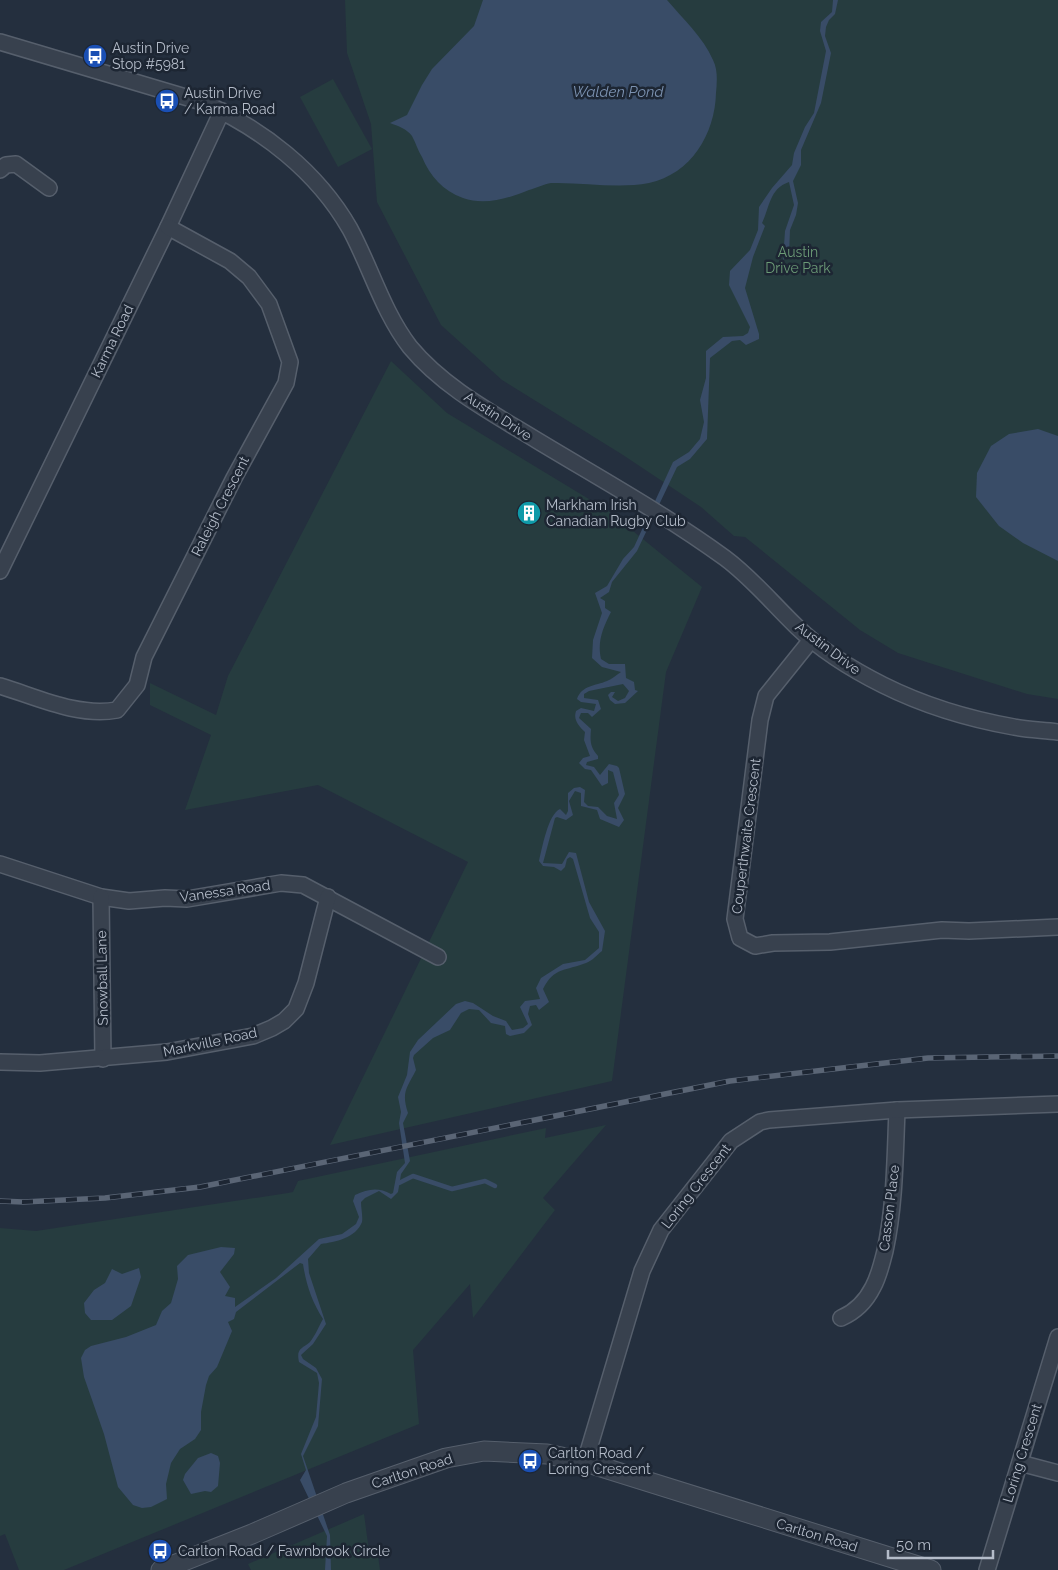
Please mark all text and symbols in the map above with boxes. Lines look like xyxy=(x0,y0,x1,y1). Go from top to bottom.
place label: Austin Drive Stop #5981 xyxy=(112,40,189,72)
bus stop icon: Austin Drive Stop #5981 xyxy=(82,43,108,69)
water label: Walden Pond xyxy=(573,83,665,101)
place label: Austin Drive / Karma Road xyxy=(184,85,275,117)
bus stop icon: Austin Drive / Karma Road xyxy=(154,88,180,114)
park label: Austin Drive Park xyxy=(765,244,831,276)
street label: Karma Road xyxy=(87,302,137,380)
street label: Austin Drive xyxy=(461,388,535,444)
street label: Raleigh Crescent xyxy=(188,453,252,559)
place label: Markham Irish Canadian Rugby Club xyxy=(546,497,686,529)
building icon: Markham Irish Canadian Rugby Club xyxy=(516,500,542,526)
street label: Austin Drive xyxy=(792,618,864,678)
street label: Couperthwaite Crescent xyxy=(729,757,764,915)
street label: Vanessa Road xyxy=(179,877,271,905)
street label: Snowball Lane xyxy=(93,930,111,1026)
street label: Markville Road xyxy=(162,1024,258,1060)
street label: Loring Crescent xyxy=(658,1140,734,1231)
street label: Casson Place xyxy=(876,1164,902,1252)
street label: Loring Crescent xyxy=(999,1401,1045,1504)
place label: Carlton Road / Loring Crescent xyxy=(548,1445,651,1477)
bus stop icon: Carlton Road / Loring Crescent xyxy=(517,1448,543,1474)
street label: Carlton Road xyxy=(370,1450,454,1492)
street label: Carlton Road xyxy=(774,1515,860,1555)
scale bar xyxy=(888,1528,993,1560)
text: 50 m xyxy=(896,1536,931,1554)
bus stop icon: Carlton Road / Fawnbrook Circle xyxy=(147,1538,173,1564)
place label: Carlton Road / Fawnbrook Circle xyxy=(178,1543,390,1559)

